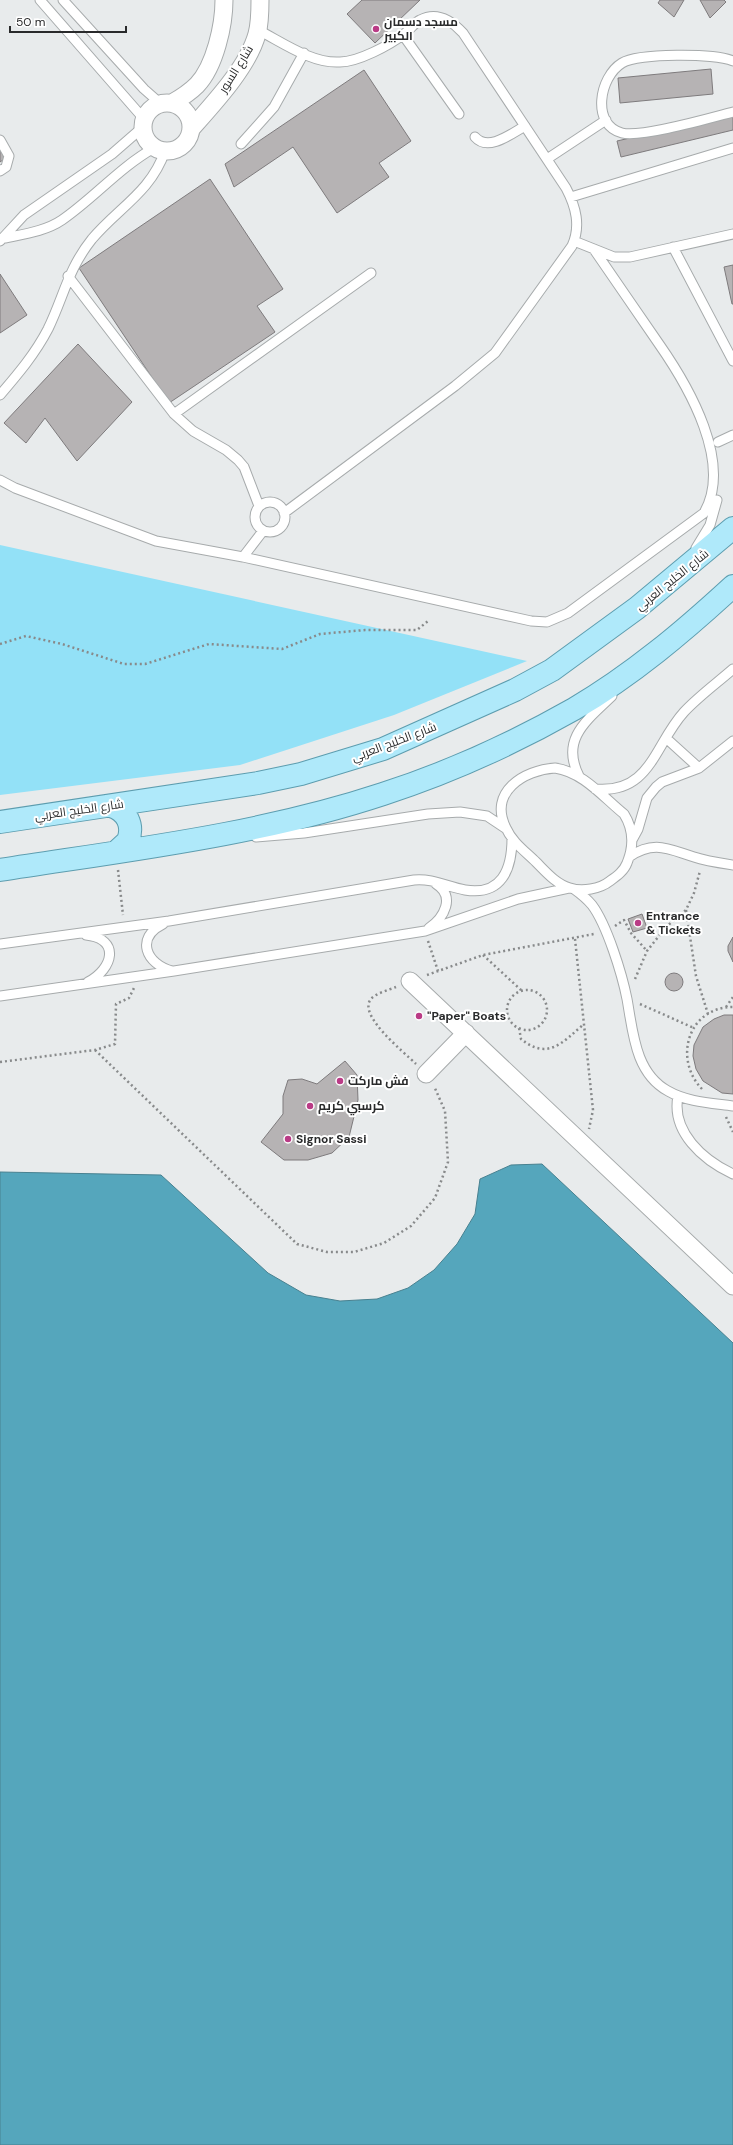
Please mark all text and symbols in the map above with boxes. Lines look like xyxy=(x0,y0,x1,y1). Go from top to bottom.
scale bar xyxy=(10,8,126,34)
text: 50 m xyxy=(16,14,45,30)
place label: مسجد دسمان الكبير xyxy=(383,14,458,44)
marker: مسجد دسمان الكبير xyxy=(371,24,381,34)
street label: شارع السور xyxy=(215,42,257,97)
street label: شارع الخليج العربي xyxy=(632,546,713,616)
street label: شارع الخليج العربي xyxy=(349,718,440,767)
street label: شارع الخليج العربي xyxy=(33,796,125,826)
place label: Entrance & Tickets xyxy=(646,908,701,938)
marker: Entrance & Tickets xyxy=(633,918,643,928)
place label: "Paper" Boats xyxy=(427,1008,506,1024)
marker: "Paper" Boats xyxy=(414,1011,424,1021)
place label: فش ماركت xyxy=(348,1073,409,1089)
marker: فش ماركت xyxy=(335,1076,345,1086)
place label: كرسبي كريم xyxy=(318,1098,385,1116)
marker: كرسبي كريم xyxy=(305,1101,315,1111)
place label: Signor Sassi xyxy=(296,1131,366,1147)
marker: Signor Sassi xyxy=(283,1134,293,1144)

